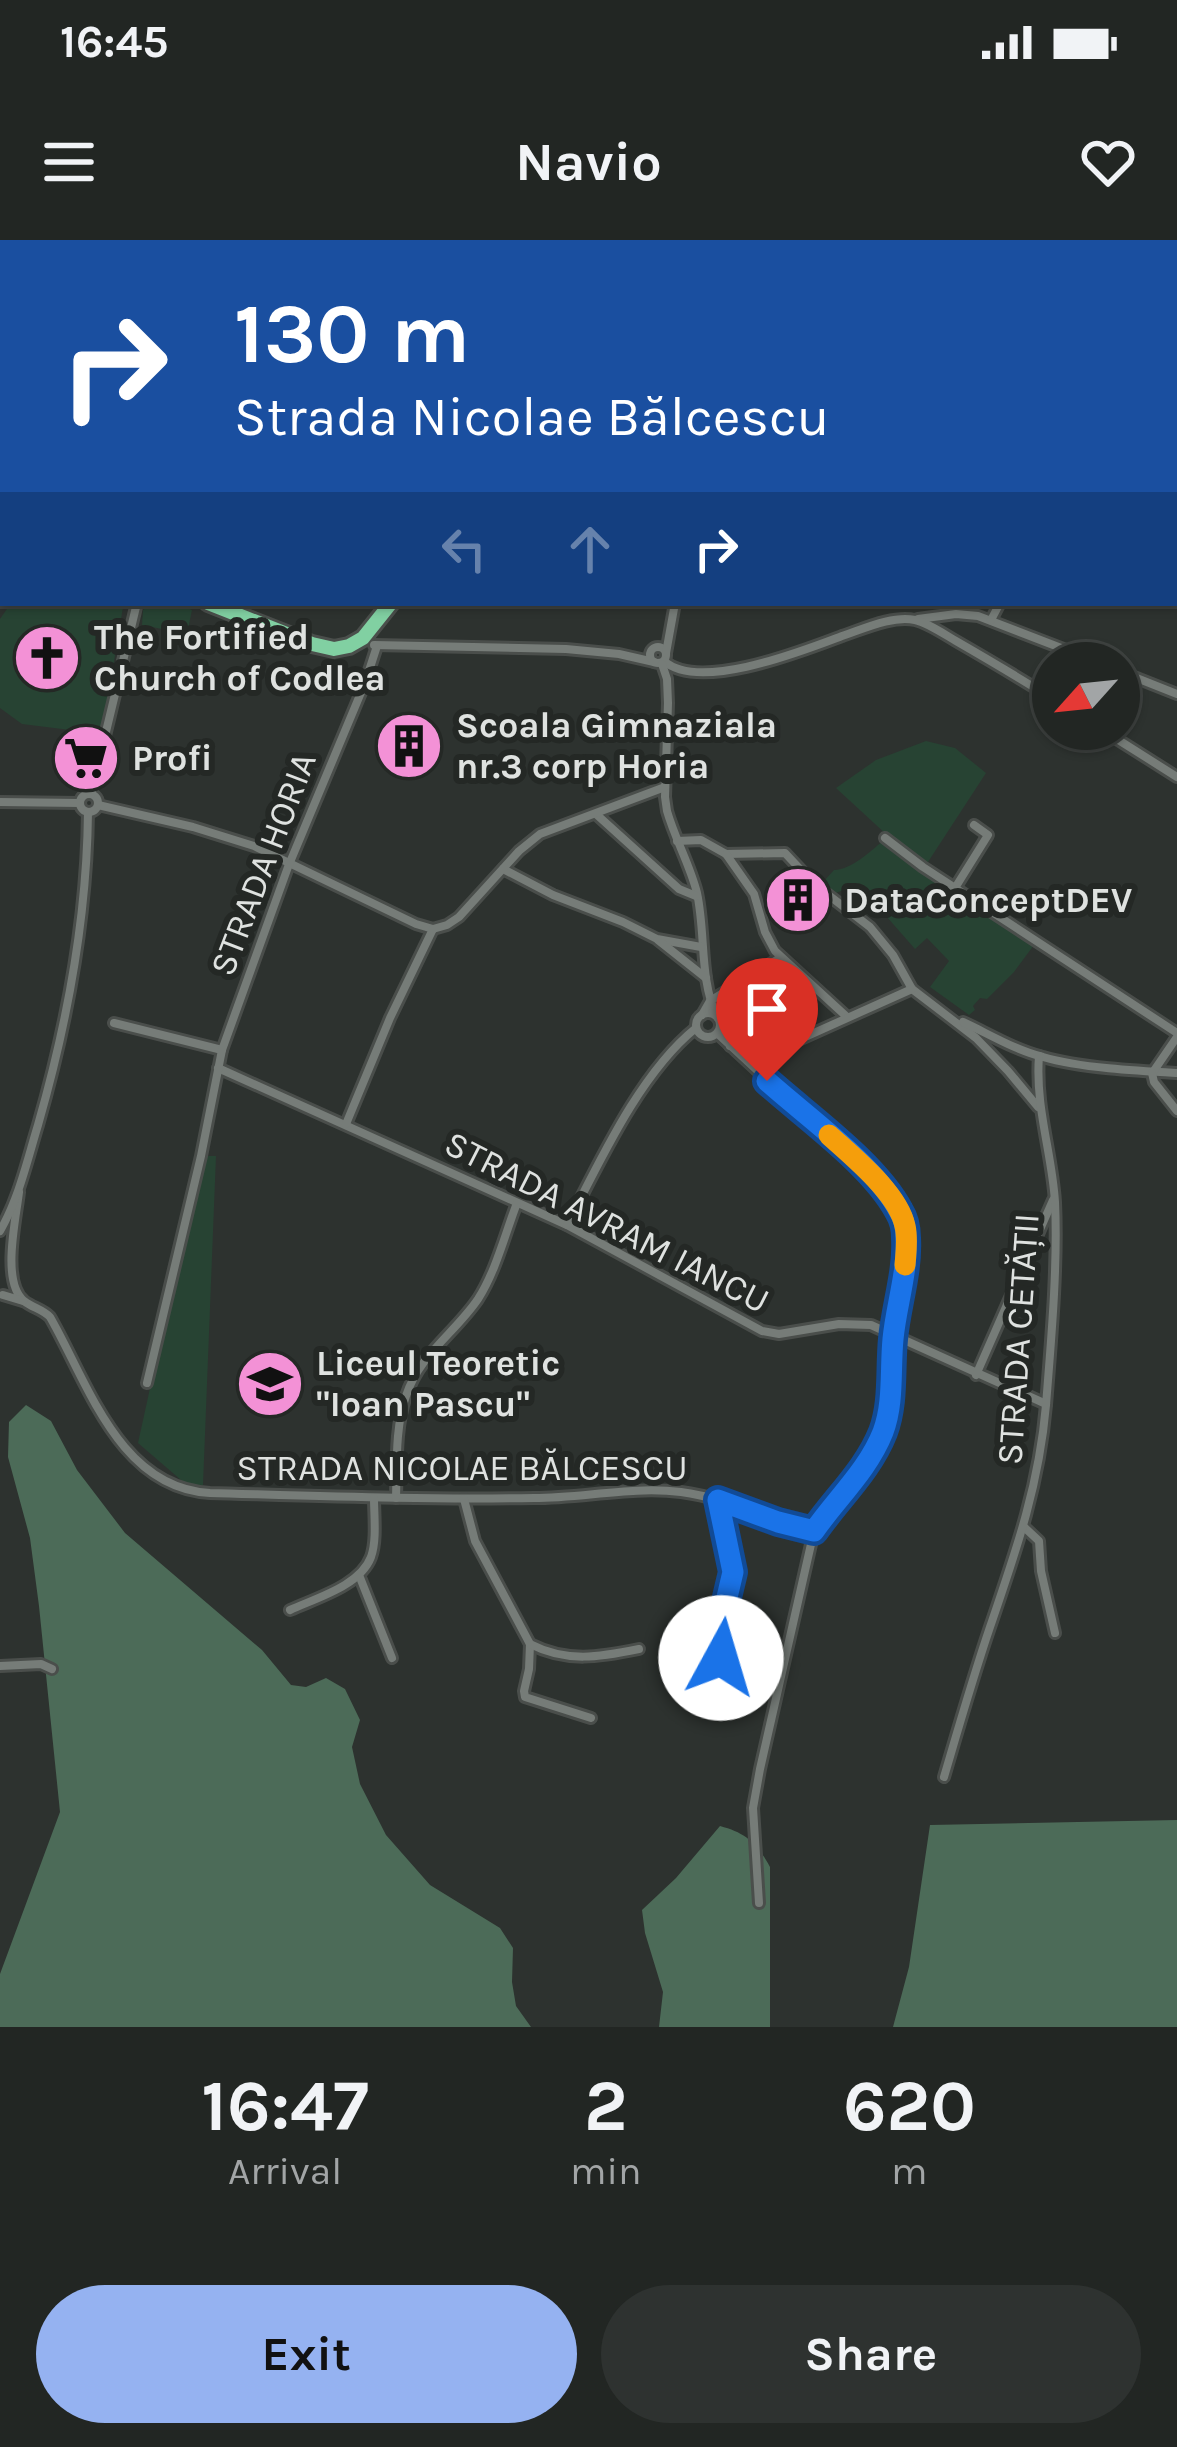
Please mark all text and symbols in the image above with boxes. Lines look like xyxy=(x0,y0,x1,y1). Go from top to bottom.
text: 16:45 xyxy=(60,16,168,68)
icon: menu xyxy=(36,129,102,195)
icon: heart xyxy=(1075,129,1141,195)
text: Navio xyxy=(515,130,662,194)
text: 130 m xyxy=(234,285,470,383)
icon: right xyxy=(36,288,192,444)
text: Strada Nicolae Bălcescu xyxy=(234,385,829,449)
icon: left xyxy=(431,516,497,582)
icon: ahead xyxy=(557,516,623,582)
icon: right xyxy=(683,516,749,582)
place label: The Fortified Church of Codlea xyxy=(94,616,386,699)
church icon: The Fortified Church of Codlea xyxy=(12,623,82,693)
north arrow xyxy=(1032,642,1140,750)
map controls xyxy=(1032,642,1140,750)
place label: Scoala Gimnaziala nr.3 corp Horia xyxy=(456,704,777,787)
building icon: Scoala Gimnaziala nr.3 corp Horia xyxy=(374,711,444,781)
supermarket icon: Profi xyxy=(51,723,121,793)
place label: Profi xyxy=(132,737,212,779)
street label: STRADA HORIA xyxy=(201,746,325,982)
building icon: DataConceptDEV xyxy=(763,865,833,935)
place label: DataConceptDEV xyxy=(844,879,1133,921)
pin xyxy=(716,958,818,1081)
icon: arrive xyxy=(734,976,800,1042)
street label: STRADA AVRAM IANCU xyxy=(438,1122,776,1322)
street label: STRADA CETĂȚII xyxy=(988,1212,1048,1466)
place label: Liceul Teoretic "Ioan Pascu" xyxy=(316,1342,560,1425)
school or university icon: Liceul Teoretic "Ioan Pascu" xyxy=(235,1349,305,1419)
street label: STRADA NICOLAE BĂLCESCU xyxy=(236,1447,688,1489)
position arrow xyxy=(658,1595,784,1721)
text: 16:47 xyxy=(201,2064,369,2148)
text: 2 xyxy=(584,2064,628,2148)
text: 620 xyxy=(843,2064,976,2148)
text: Arrival xyxy=(228,2148,342,2194)
text: min xyxy=(570,2148,642,2194)
text: m xyxy=(891,2148,928,2194)
button: Exit xyxy=(36,2285,577,2423)
button: Share xyxy=(601,2285,1141,2423)

